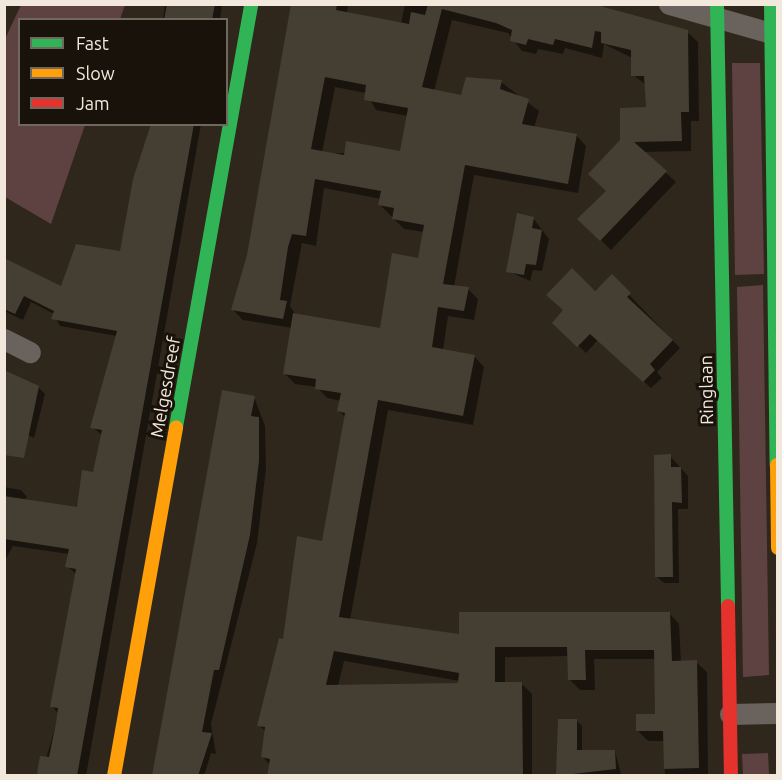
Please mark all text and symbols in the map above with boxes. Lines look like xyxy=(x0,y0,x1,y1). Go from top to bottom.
legend xyxy=(18,18,228,126)
text: Fast xyxy=(76,33,109,53)
text: Slow xyxy=(76,63,115,83)
text: Jam xyxy=(76,93,110,113)
street label: Melgesdreef xyxy=(145,335,185,439)
street label: Ringlaan xyxy=(695,355,717,425)

